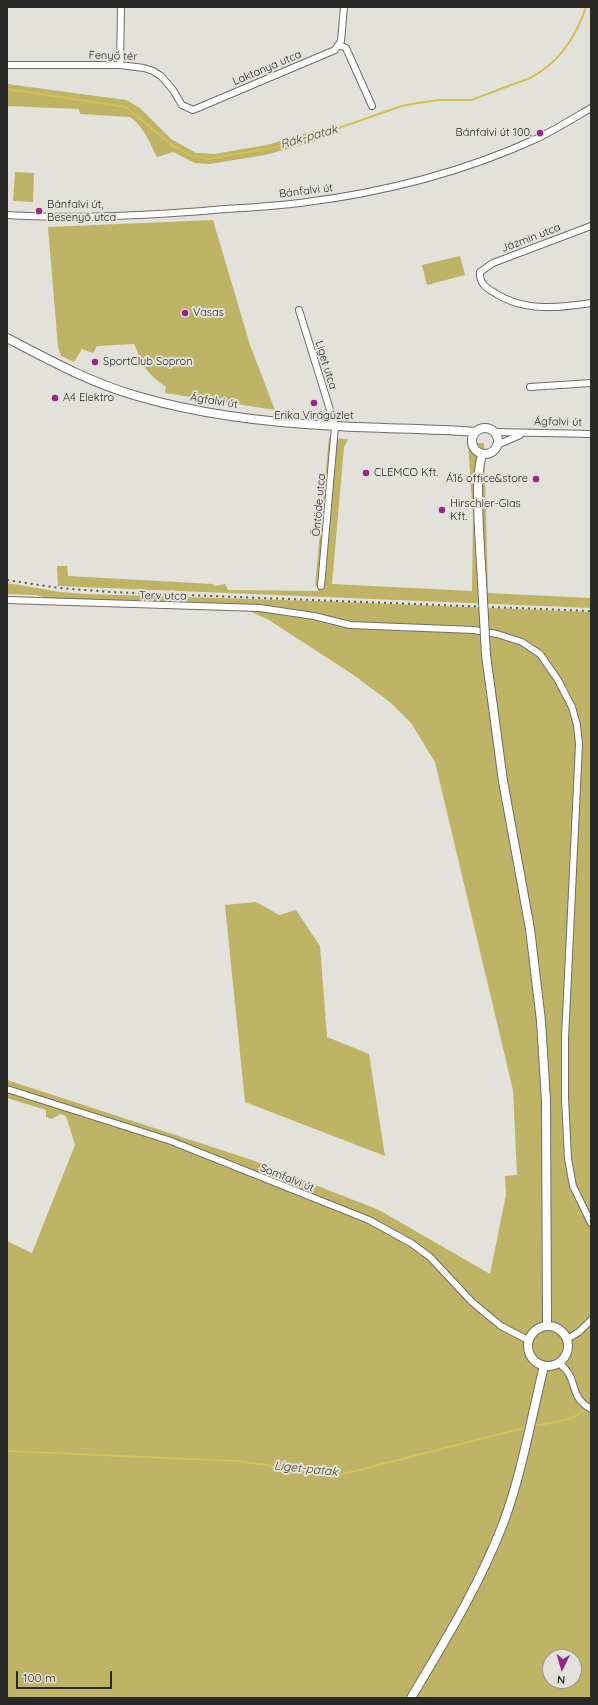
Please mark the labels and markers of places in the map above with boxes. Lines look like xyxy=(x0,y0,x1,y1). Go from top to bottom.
place label: Bánfalvi út 100. xyxy=(456,126,532,140)
marker: Bánfalvi út 100. xyxy=(535,128,545,138)
place label: Bánfalvi út, Besenyő utca xyxy=(47,198,116,224)
marker: Bánfalvi út, Besenyő utca xyxy=(34,206,44,216)
place label: Vasas xyxy=(193,306,224,320)
marker: Vasas xyxy=(180,308,190,318)
place label: SportClub Sopron xyxy=(103,355,193,369)
marker: SportClub Sopron xyxy=(90,357,100,367)
place label: A4 Elektro xyxy=(63,391,114,405)
marker: A4 Elektro xyxy=(50,393,60,403)
marker: Erika Virágüzlet xyxy=(309,398,319,408)
place label: Erika Virágüzlet xyxy=(274,409,354,423)
place label: CLEMCO Kft. xyxy=(374,466,438,480)
marker: CLEMCO Kft. xyxy=(361,468,371,478)
place label: Á16 office&store xyxy=(446,472,528,486)
marker: Á16 office&store xyxy=(531,474,541,484)
place label: Hirschler-Glas Kft. xyxy=(450,497,521,523)
marker: Hirschler-Glas Kft. xyxy=(437,505,447,515)

